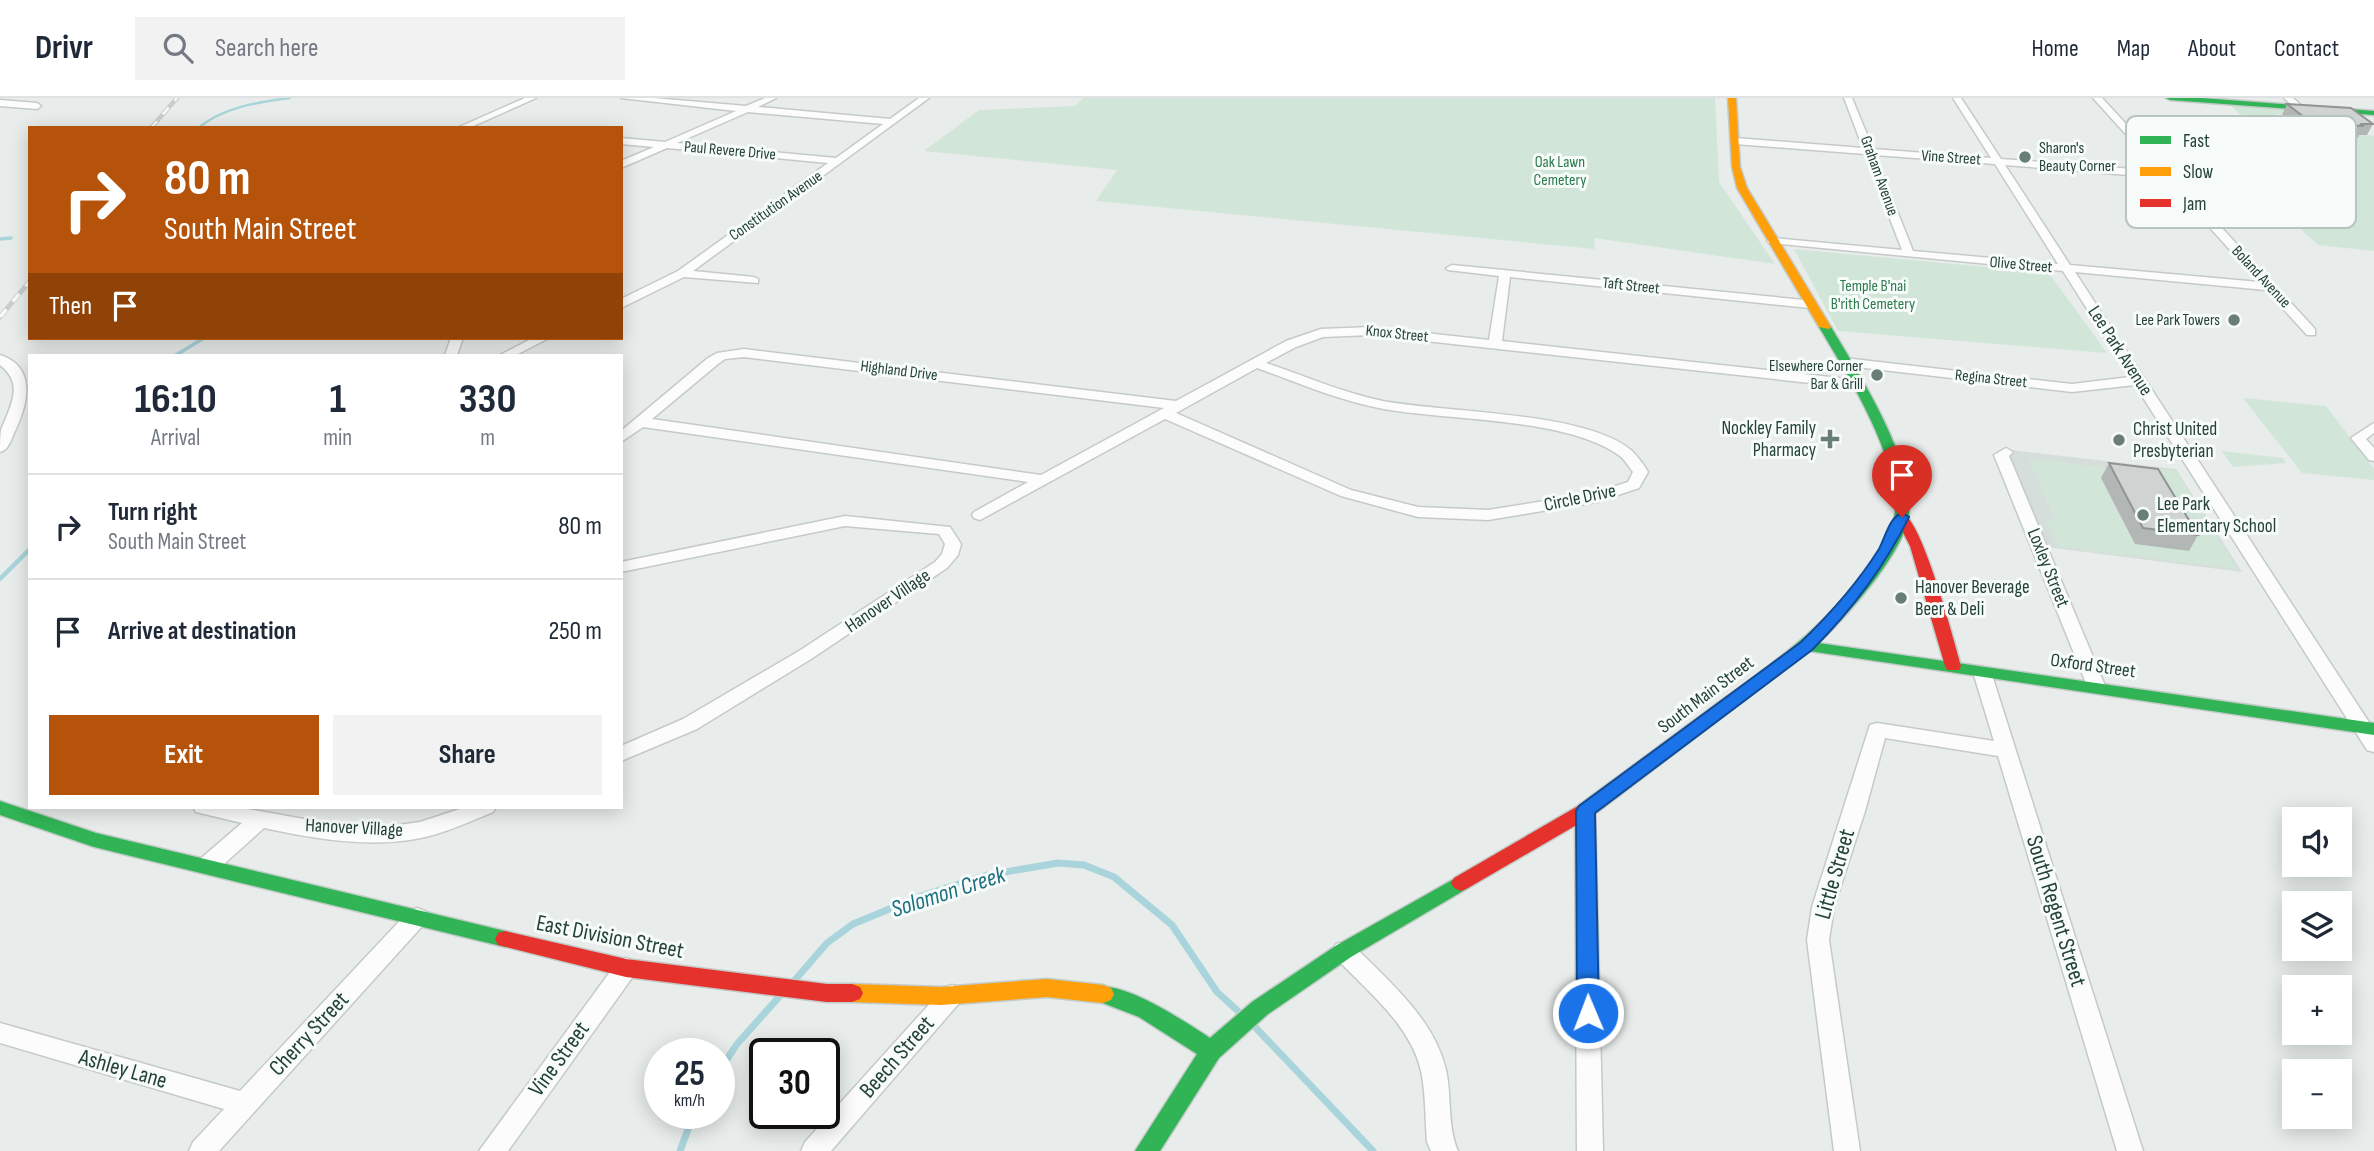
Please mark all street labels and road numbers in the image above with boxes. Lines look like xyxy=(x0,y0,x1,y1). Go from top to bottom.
street label: Graham Avenue xyxy=(1856,134,1902,218)
street label: Paul Revere Drive xyxy=(683,138,777,164)
street label: Vine Street xyxy=(1921,146,1982,170)
street label: Constitution Avenue xyxy=(726,167,826,245)
street label: Boland Avenue xyxy=(2227,242,2295,312)
street label: Olive Street xyxy=(1989,253,2053,277)
street label: Taft Street xyxy=(1601,274,1661,298)
street label: Lee Park Avenue xyxy=(2082,302,2158,400)
street label: Knox Street xyxy=(1365,321,1429,347)
street label: Highland Drive xyxy=(859,357,939,385)
street label: Regina Street xyxy=(1954,366,2028,392)
street label: Circle Drive xyxy=(1542,479,1618,517)
street label: Loxley Street xyxy=(2022,525,2074,611)
street label: Hanover Village xyxy=(841,564,935,638)
street label: Oxford Street xyxy=(2049,649,2137,683)
street label: South Main Street xyxy=(1653,651,1759,739)
street label: Hanover Village xyxy=(305,814,403,842)
street label: Little Street xyxy=(1809,826,1861,922)
street label: South Regent Street xyxy=(2020,832,2092,990)
street label: East Division Street xyxy=(534,909,686,965)
street label: Cherry Street xyxy=(263,986,355,1082)
street label: Beech Street xyxy=(854,1010,940,1104)
street label: Vine Street xyxy=(522,1016,596,1102)
street label: Ashley Lane xyxy=(75,1043,170,1095)

